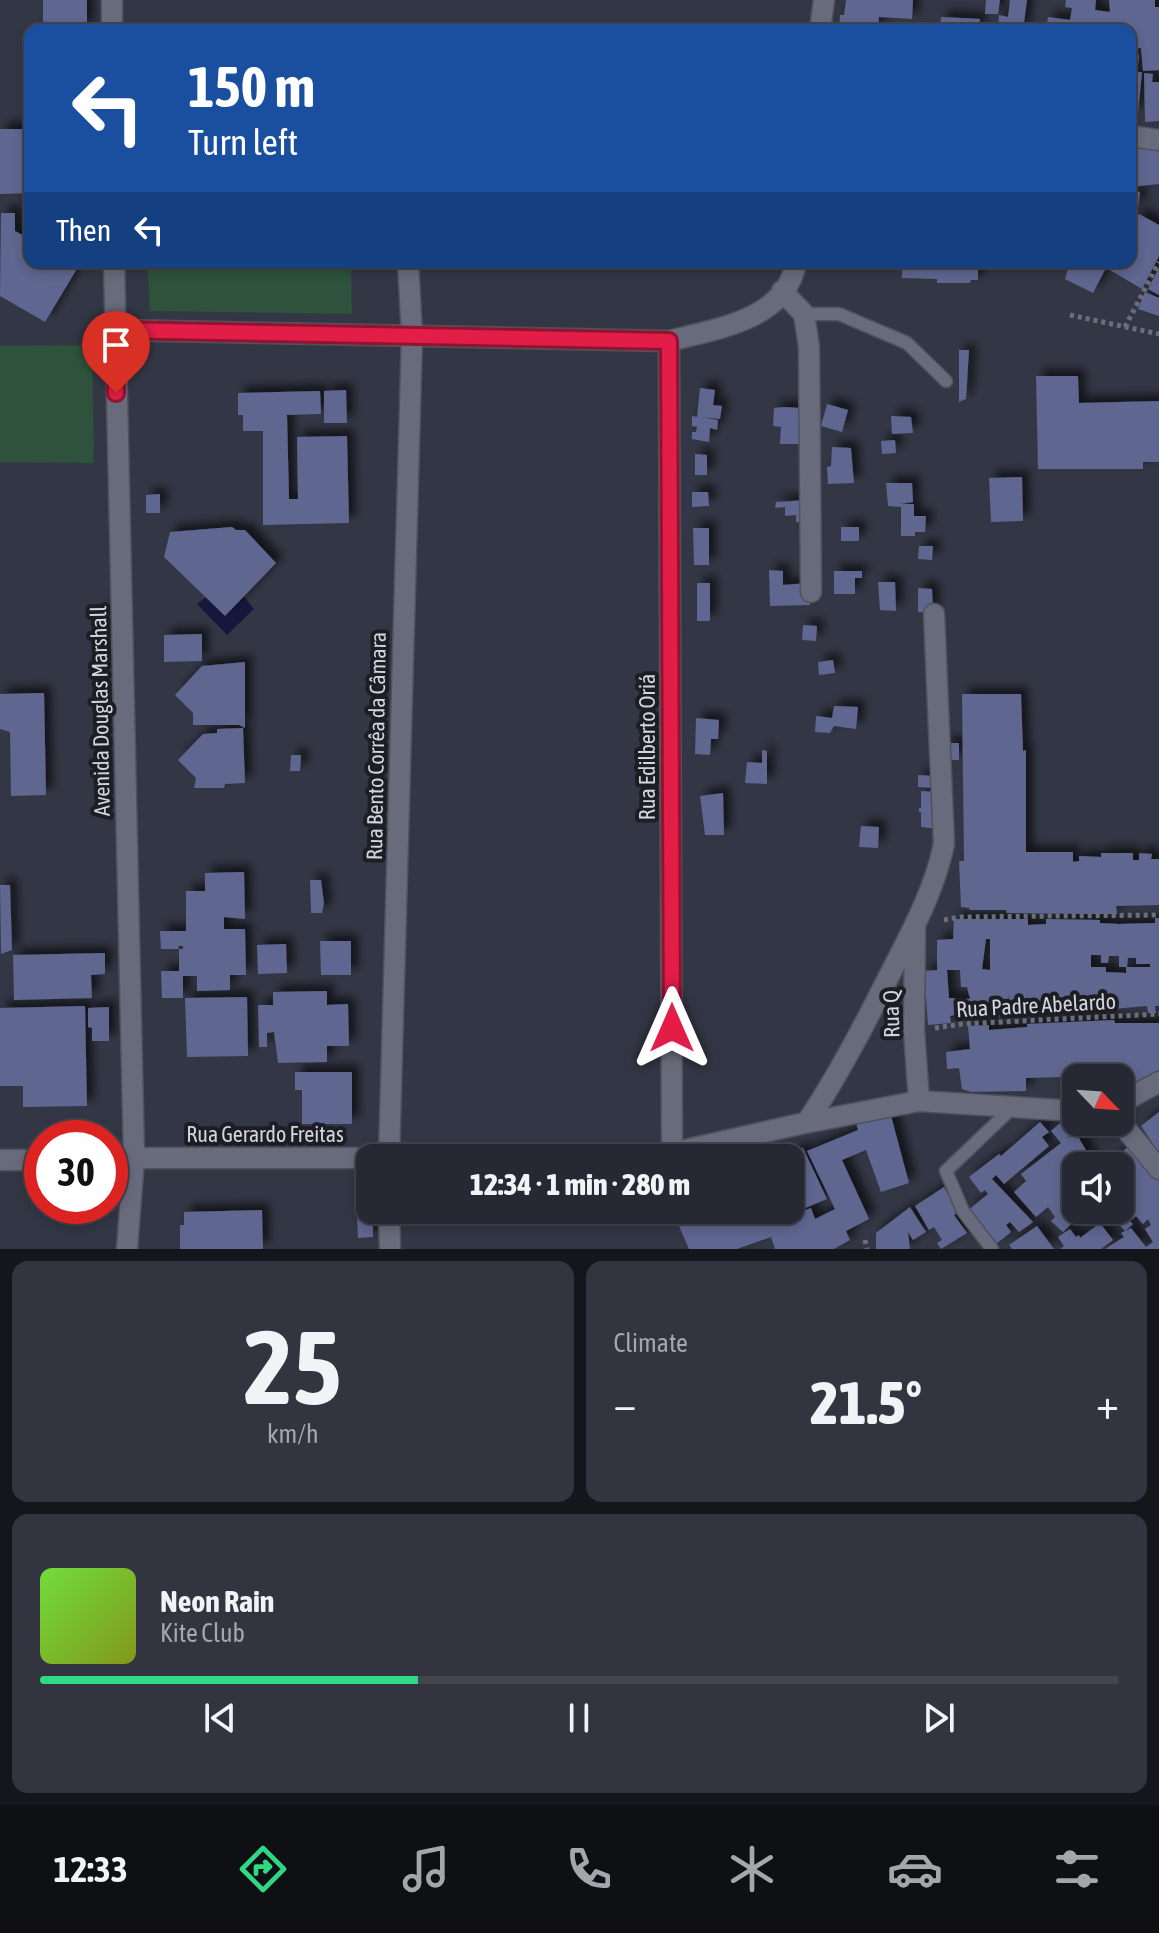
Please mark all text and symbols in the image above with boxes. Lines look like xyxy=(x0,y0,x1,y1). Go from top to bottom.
text: 150 m xyxy=(188,55,315,119)
icon: left xyxy=(56,56,160,160)
text: Turn left xyxy=(188,121,298,163)
icon: left xyxy=(127,208,171,252)
text: Then xyxy=(56,213,111,247)
pin xyxy=(82,311,150,393)
icon: arrive xyxy=(94,323,138,367)
street label: Avenida Douglas Marshall xyxy=(85,605,115,816)
street label: Rua Bento Corrêa da Câmara xyxy=(361,632,391,860)
street label: Rua Edilberto Oriá xyxy=(634,674,660,820)
position arrow xyxy=(630,986,714,1070)
street label: Rua Padre Abelardo xyxy=(955,988,1117,1022)
street label: Rua Q xyxy=(878,990,904,1038)
north arrow xyxy=(1062,1064,1134,1136)
map controls xyxy=(1062,1064,1134,1224)
speed limit sign: 30 xyxy=(24,1120,128,1224)
street label: Rua Gerardo Freitas xyxy=(186,1121,344,1147)
button: sound xyxy=(1062,1152,1134,1224)
text: 12:34 · 1 min · 280 m xyxy=(470,1167,690,1201)
text: 25 xyxy=(244,1307,342,1426)
text: Climate xyxy=(614,1328,688,1358)
text: 21.5° xyxy=(810,1368,922,1437)
text: − xyxy=(614,1378,636,1428)
text: + xyxy=(1096,1378,1119,1428)
text: km/h xyxy=(267,1419,319,1449)
text: Neon Rain xyxy=(160,1584,274,1618)
text: Kite Club xyxy=(160,1618,245,1648)
icon: previous xyxy=(198,1696,242,1740)
icon: pause xyxy=(557,1696,601,1740)
icon: next xyxy=(917,1696,961,1740)
icon: directions xyxy=(235,1841,291,1897)
icon: music xyxy=(398,1841,454,1897)
icon: phone xyxy=(561,1841,617,1897)
icon: climate xyxy=(724,1841,780,1897)
icon: car xyxy=(887,1841,943,1897)
icon: filters xyxy=(1049,1841,1105,1897)
text: 12:33 xyxy=(53,1848,128,1890)

